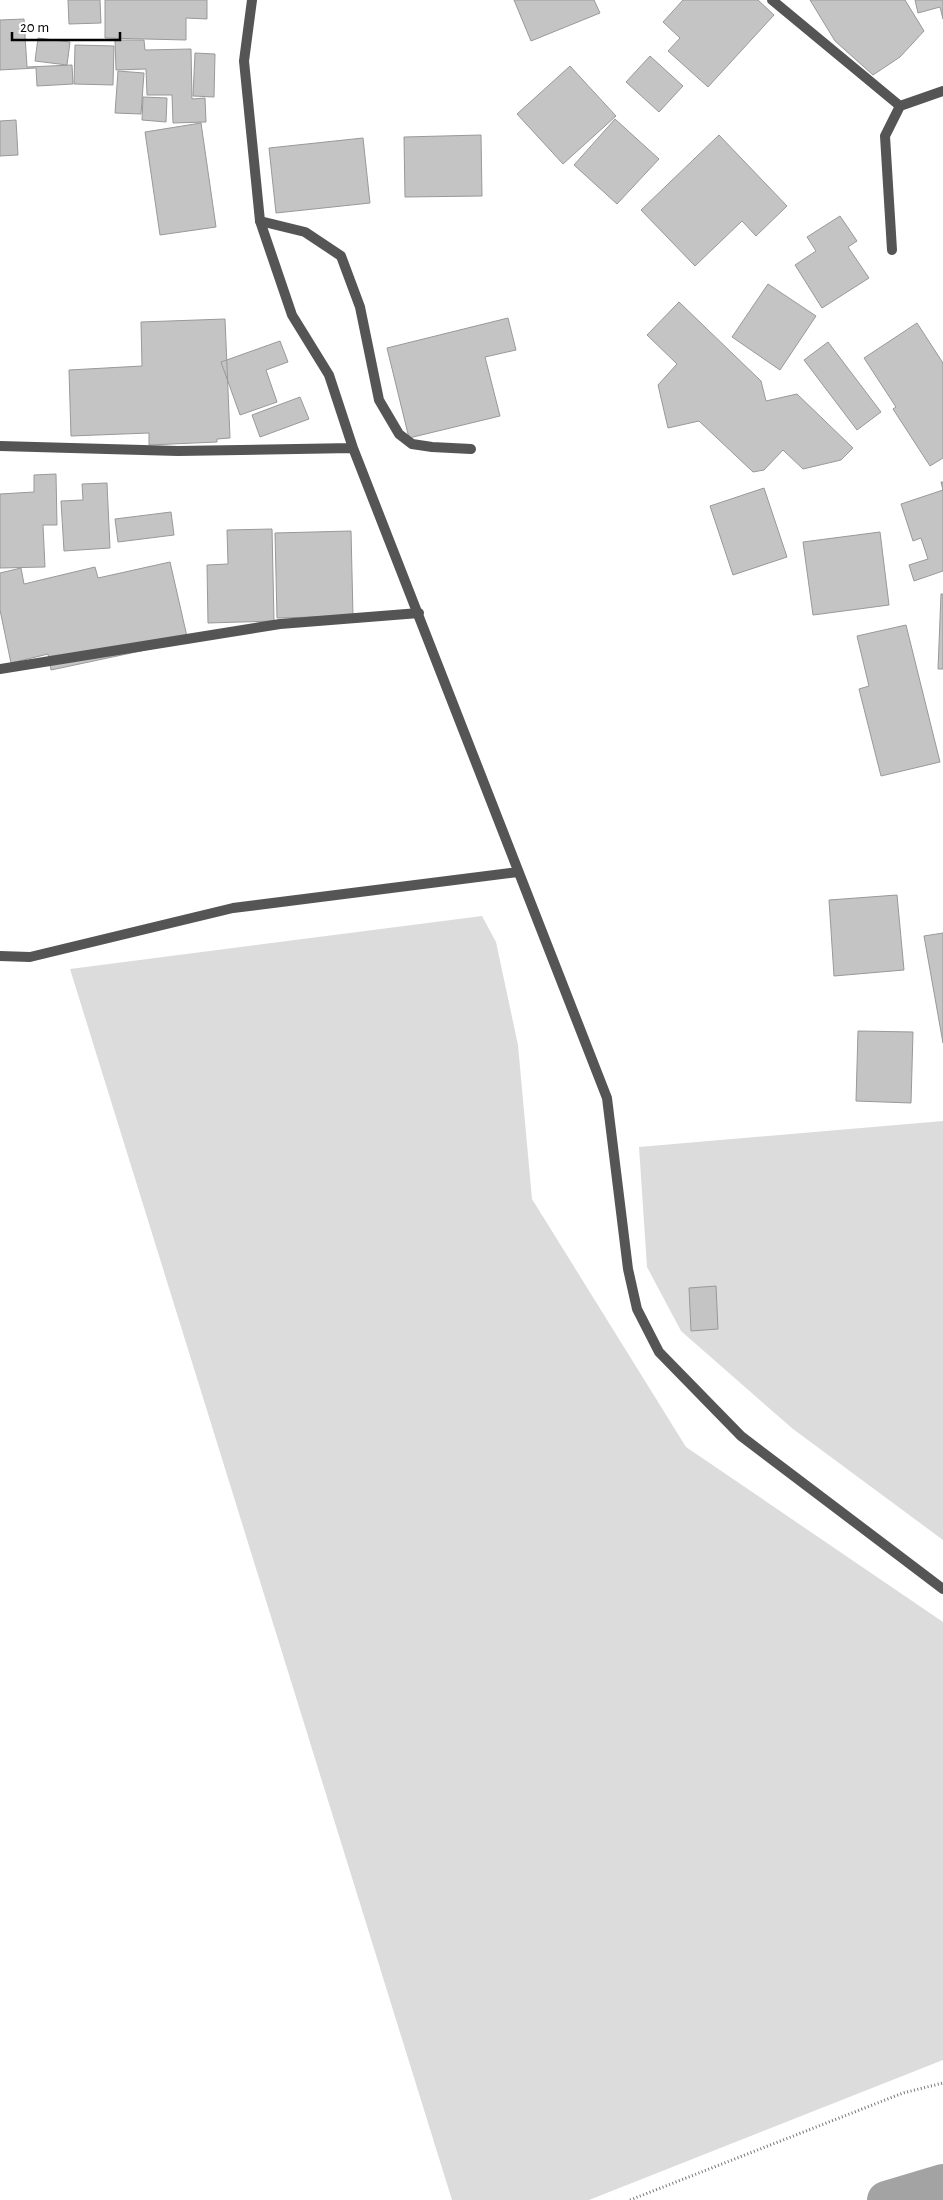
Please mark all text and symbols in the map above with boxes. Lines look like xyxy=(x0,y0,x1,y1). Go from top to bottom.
scale bar xyxy=(12,10,120,42)
text: 20 m xyxy=(20,20,49,35)

